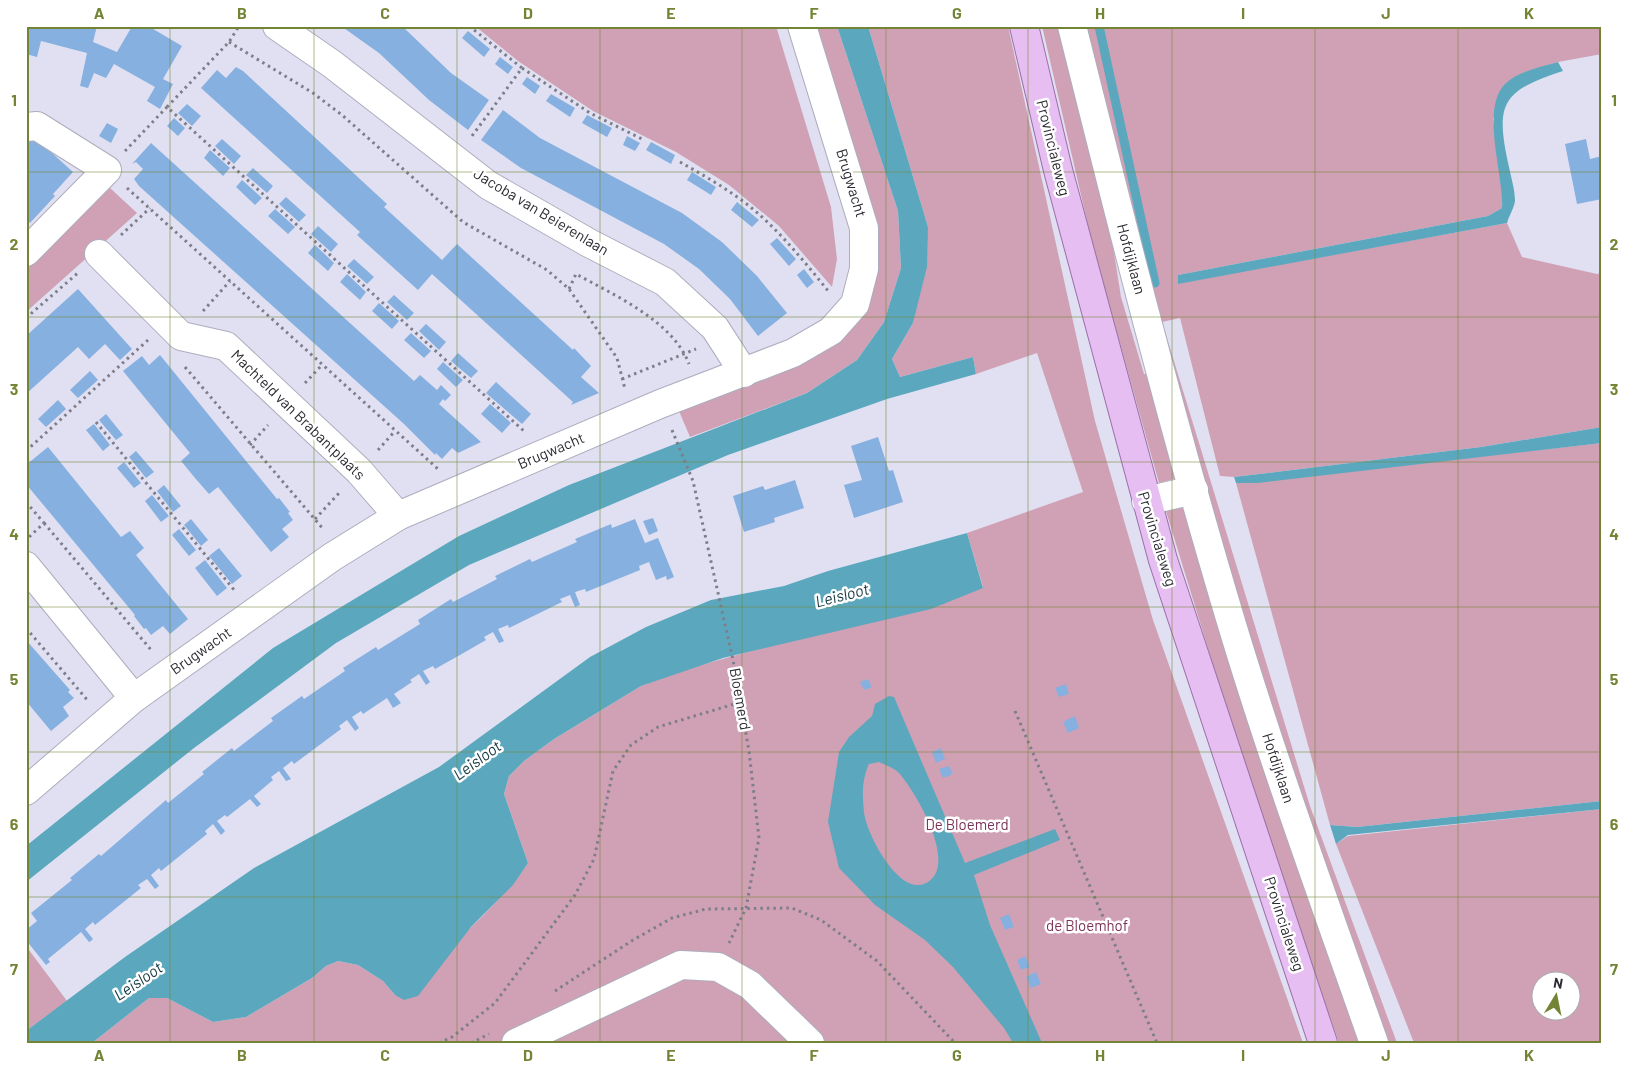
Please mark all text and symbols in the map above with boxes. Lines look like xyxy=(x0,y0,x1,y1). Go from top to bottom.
text: A xyxy=(94,3,105,22)
text: B xyxy=(237,3,247,22)
text: C xyxy=(380,3,390,22)
text: D xyxy=(523,3,533,22)
text: E xyxy=(666,3,676,22)
text: F xyxy=(810,3,819,22)
text: G xyxy=(952,3,962,22)
text: H xyxy=(1095,3,1105,22)
text: I xyxy=(1241,3,1245,22)
text: J xyxy=(1381,3,1391,22)
text: K xyxy=(1524,3,1534,22)
text: 1 xyxy=(11,90,17,109)
text: 1 xyxy=(1611,90,1617,109)
street label: Provincialeweg xyxy=(1033,98,1075,198)
street label: Brugwacht xyxy=(833,146,871,219)
street label: Jacoba van Beierenlaan xyxy=(471,164,612,259)
street label: Hofdijklaan xyxy=(1114,221,1150,296)
text: 2 xyxy=(10,234,19,253)
text: 2 xyxy=(1610,234,1619,253)
street label: Machteld van Brabantplaats xyxy=(228,345,369,483)
text: 3 xyxy=(10,379,18,398)
text: 3 xyxy=(1610,379,1618,398)
street label: Brugwacht xyxy=(515,428,587,472)
street label: Provincialeweg xyxy=(1135,489,1181,588)
text: 4 xyxy=(9,524,19,543)
text: 4 xyxy=(1609,524,1619,543)
water label: Leisloot xyxy=(813,579,871,610)
street label: Brugwacht xyxy=(166,623,235,678)
street label: Bloemerd xyxy=(727,666,755,731)
text: 5 xyxy=(10,669,19,688)
text: 5 xyxy=(1610,669,1619,688)
street label: Hofdijklaan xyxy=(1259,730,1299,805)
water label: Leisloot xyxy=(449,736,505,783)
text: 6 xyxy=(10,814,19,833)
text: 6 xyxy=(1610,814,1619,833)
park label: De Bloemerd xyxy=(925,815,1009,833)
street label: Provincialeweg xyxy=(1261,874,1309,973)
park label: de Bloemhof xyxy=(1046,916,1128,934)
water label: Leisloot xyxy=(110,957,166,1004)
text: 7 xyxy=(10,959,18,978)
text: 7 xyxy=(1610,959,1618,978)
north arrow xyxy=(1530,972,1580,1022)
text: N xyxy=(1552,974,1564,992)
text: A xyxy=(94,1045,105,1064)
text: B xyxy=(237,1045,247,1064)
text: C xyxy=(380,1045,390,1064)
text: D xyxy=(523,1045,533,1064)
text: E xyxy=(666,1045,676,1064)
text: F xyxy=(810,1045,819,1064)
text: G xyxy=(952,1045,962,1064)
text: H xyxy=(1095,1045,1105,1064)
text: I xyxy=(1241,1045,1245,1064)
text: J xyxy=(1381,1045,1391,1064)
text: K xyxy=(1524,1045,1534,1064)

